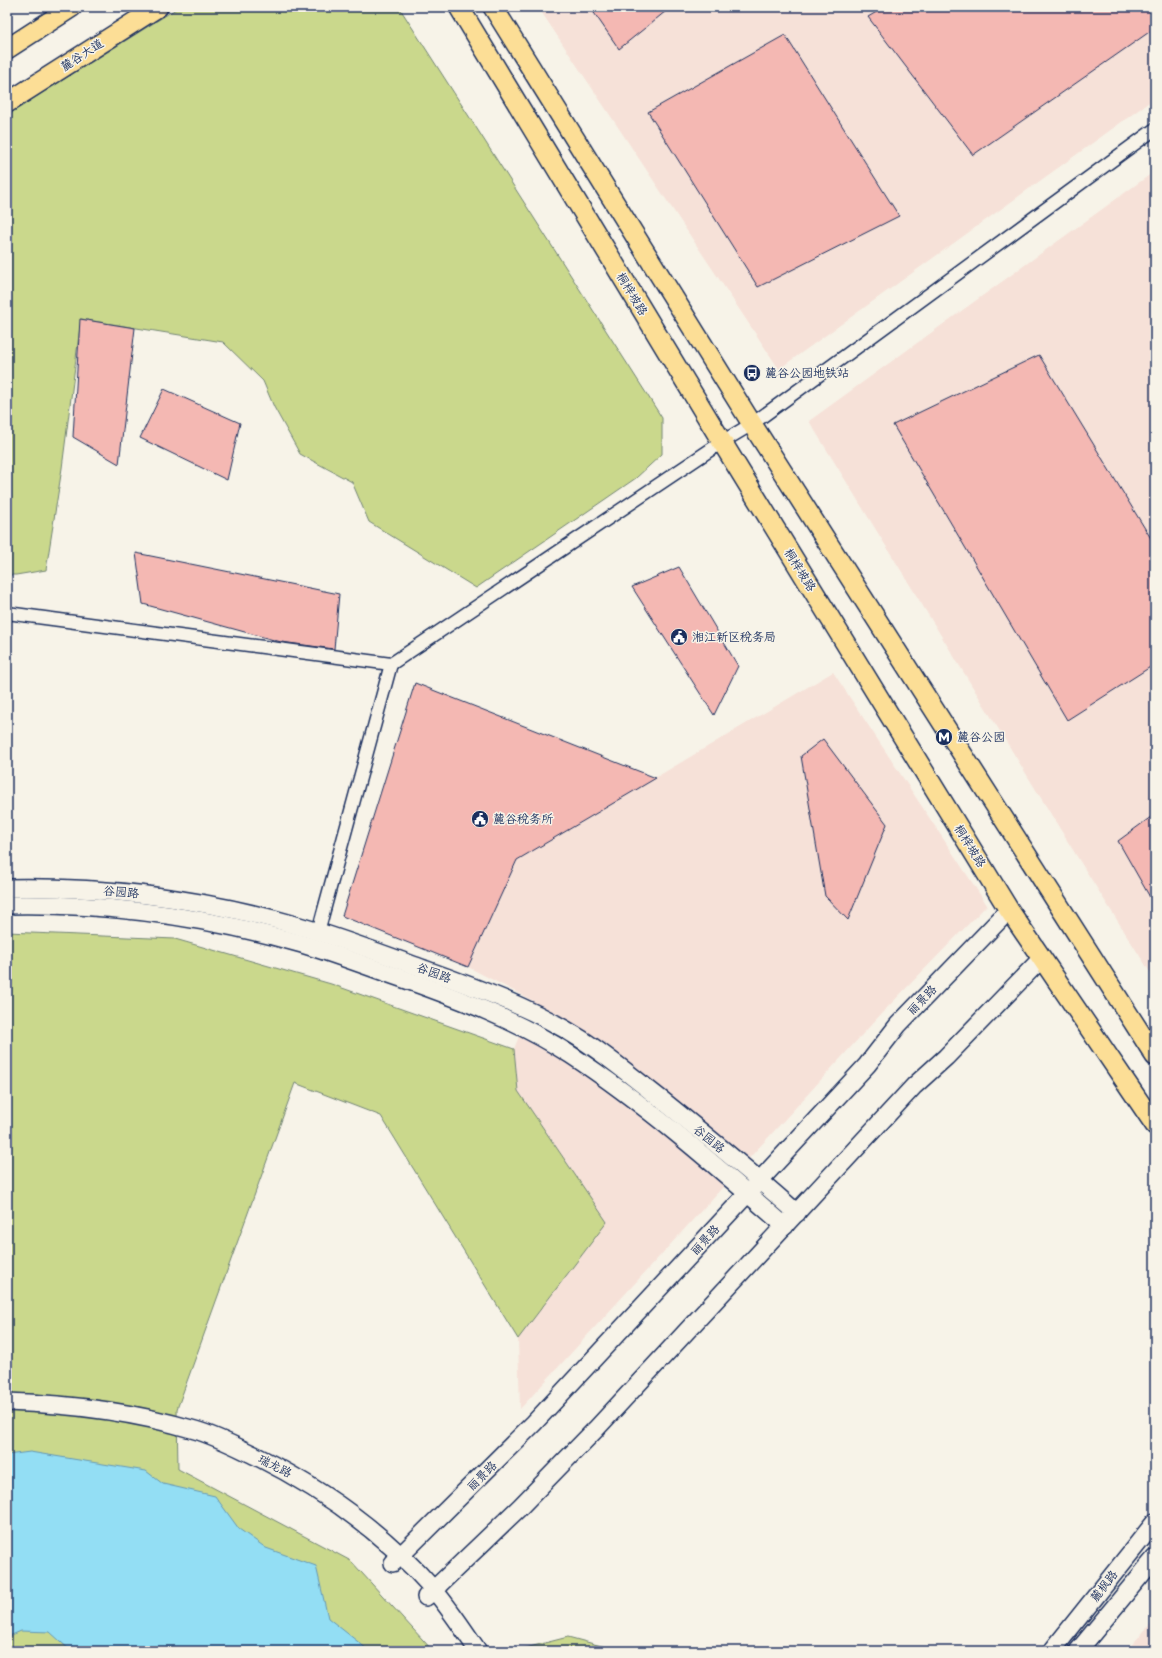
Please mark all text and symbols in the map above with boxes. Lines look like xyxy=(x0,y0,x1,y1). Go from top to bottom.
street label: 麓谷大道 xyxy=(58,36,106,75)
street label: 桐梓坡路 xyxy=(613,270,650,319)
bus stop icon: 麓谷公园地铁站 xyxy=(742,363,762,383)
place label: 麓谷公园地铁站 xyxy=(765,366,849,381)
street label: 桐梓坡路 xyxy=(780,546,819,595)
public building icon: 湘江新区税务局 xyxy=(669,627,689,647)
place label: 湘江新区税务局 xyxy=(692,630,776,645)
metro station icon: 麓谷公园 xyxy=(934,727,954,747)
place label: 麓谷公园 xyxy=(957,730,1005,745)
public building icon: 麓谷税务所 xyxy=(470,809,490,829)
place label: 麓谷税务所 xyxy=(493,812,554,827)
street label: 桐梓坡路 xyxy=(950,822,989,871)
street label: 谷园路 xyxy=(102,883,140,902)
street label: 谷园路 xyxy=(414,960,453,987)
street label: 丽景路 xyxy=(904,982,940,1019)
street label: 谷园路 xyxy=(690,1122,727,1157)
street label: 丽景路 xyxy=(688,1222,723,1259)
street label: 瑞龙路 xyxy=(255,1452,294,1481)
street label: 丽景路 xyxy=(464,1458,500,1494)
street label: 麓枫路 xyxy=(1087,1568,1121,1605)

